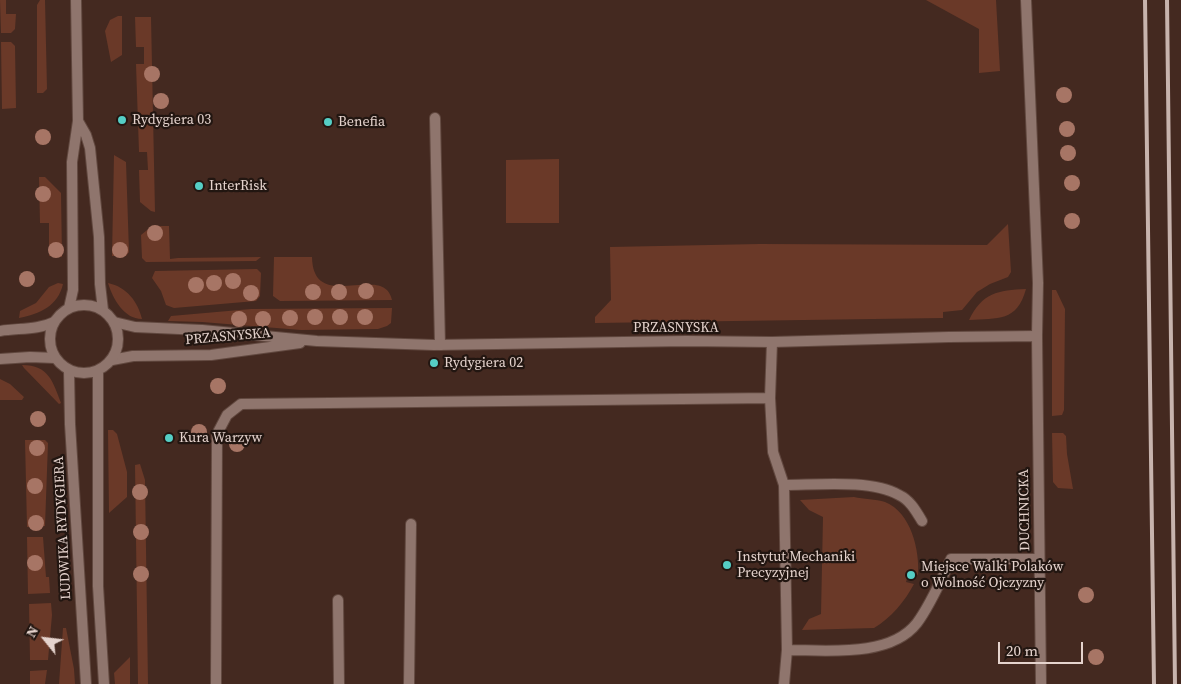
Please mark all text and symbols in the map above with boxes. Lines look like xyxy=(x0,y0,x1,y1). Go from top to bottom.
place label: Rydygiera 03 xyxy=(132,112,211,128)
marker: Rydygiera 03 xyxy=(116,114,128,126)
place label: Benefia xyxy=(338,114,385,130)
marker: Benefia xyxy=(322,116,334,128)
place label: InterRisk xyxy=(209,178,267,194)
marker: InterRisk xyxy=(193,180,205,192)
street label: PRZASNYSKA xyxy=(633,320,719,336)
street label: PRZASNYSKA xyxy=(185,325,271,349)
place label: Rydygiera 02 xyxy=(444,355,523,371)
marker: Rydygiera 02 xyxy=(428,357,440,369)
place label: Kura Warzyw xyxy=(179,430,262,446)
marker: Kura Warzyw xyxy=(163,432,175,444)
street label: LUDWIKA RYDYGIERA xyxy=(51,456,75,600)
street label: DUCHNICKA xyxy=(1016,469,1034,551)
place label: Instytut Mechaniki Precyzyjnej xyxy=(737,549,855,582)
marker: Instytut Mechaniki Precyzyjnej xyxy=(721,559,733,571)
place label: Miejsce Walki Polaków o Wolność Ojczyzny xyxy=(921,559,1063,592)
marker: Miejsce Walki Polaków o Wolność Ojczyzny xyxy=(905,569,917,581)
north arrow xyxy=(20,614,70,664)
text: N xyxy=(21,622,43,641)
scale bar xyxy=(1001,632,1086,664)
text: 20 m xyxy=(1006,640,1038,661)

